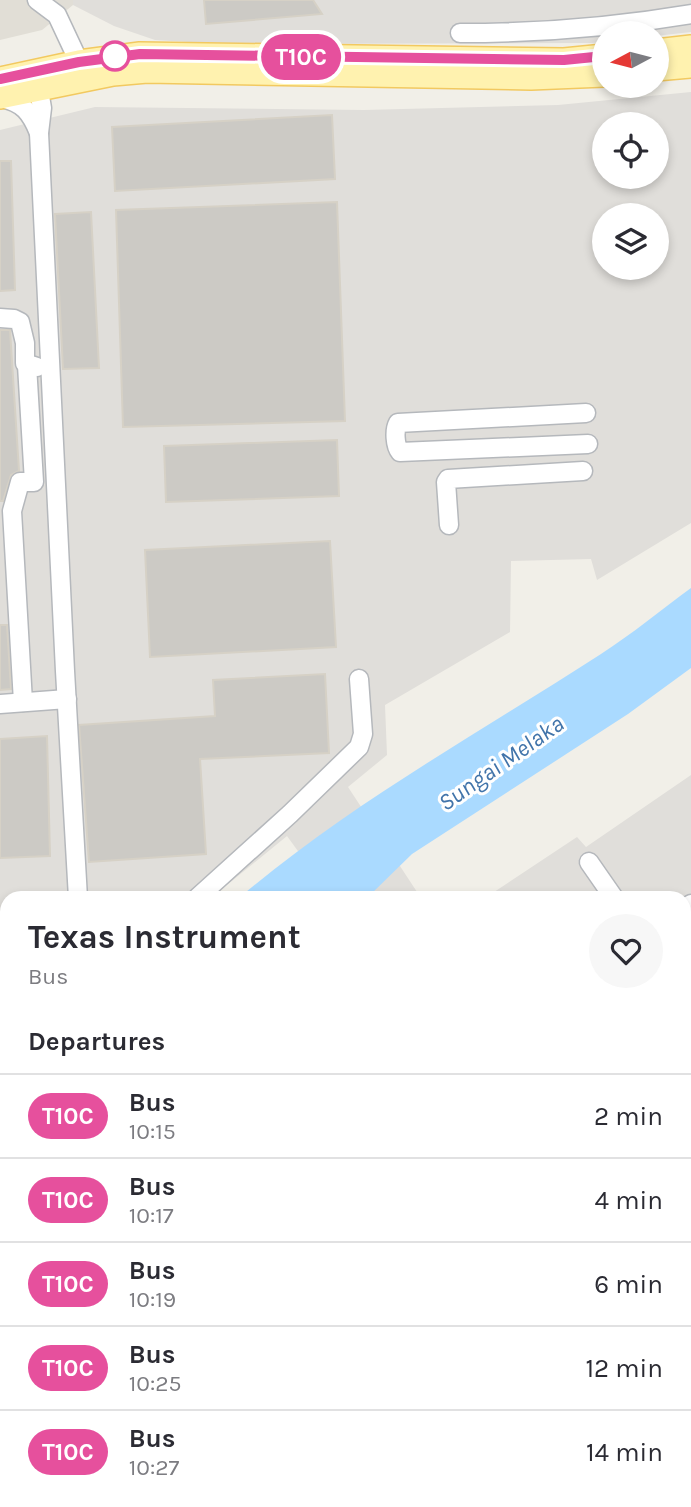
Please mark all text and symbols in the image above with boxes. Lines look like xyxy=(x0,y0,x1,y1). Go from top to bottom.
north arrow xyxy=(592,21,668,98)
map controls xyxy=(592,21,669,280)
line badge: T10C xyxy=(252,34,350,80)
unlabelled marker xyxy=(100,41,130,71)
text: T10C xyxy=(275,43,327,71)
button: locate xyxy=(592,112,669,189)
button: layers xyxy=(592,203,669,280)
water label: Sungai Melaka xyxy=(433,709,569,817)
button: heart xyxy=(589,914,663,988)
text: Texas Instrument xyxy=(28,918,301,956)
text: Bus xyxy=(28,963,68,990)
text: Departures xyxy=(28,1026,165,1057)
text: Bus xyxy=(129,1087,176,1118)
text: 2 min xyxy=(594,1101,663,1132)
text: T10C xyxy=(42,1102,94,1130)
text: 10:15 xyxy=(129,1118,176,1145)
text: Bus xyxy=(129,1171,176,1202)
text: 4 min xyxy=(595,1185,663,1216)
text: T10C xyxy=(42,1186,94,1214)
text: 10:17 xyxy=(129,1202,174,1229)
text: Bus xyxy=(129,1255,176,1286)
text: 6 min xyxy=(594,1269,663,1300)
text: T10C xyxy=(42,1270,94,1298)
text: 10:19 xyxy=(129,1286,176,1313)
text: Bus xyxy=(129,1339,176,1370)
text: 12 min xyxy=(585,1353,663,1384)
text: T10C xyxy=(42,1354,94,1382)
text: 10:25 xyxy=(129,1370,182,1397)
text: Bus xyxy=(129,1423,176,1454)
text: 14 min xyxy=(586,1437,663,1468)
text: T10C xyxy=(42,1438,94,1466)
text: 10:27 xyxy=(129,1454,179,1481)

